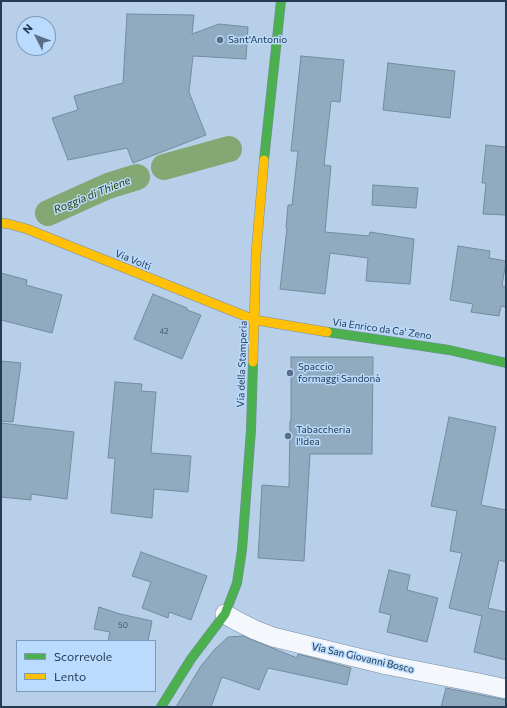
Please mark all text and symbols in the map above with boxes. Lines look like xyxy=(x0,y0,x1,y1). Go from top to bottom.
north arrow xyxy=(16,16,56,56)
text: N xyxy=(20,21,35,36)
place label: Sant'Antonio xyxy=(228,34,287,46)
marker: Sant'Antonio xyxy=(215,35,225,45)
water label: Roggia di Thiene xyxy=(52,174,132,216)
street label: Via Volti xyxy=(113,247,153,273)
street label: Via Enrico da Ca' Zeno xyxy=(332,316,432,342)
street label: Via della Stamperia xyxy=(234,320,250,408)
house number: 42 xyxy=(159,326,169,336)
place label: Spaccio formaggi Sandonà xyxy=(298,361,380,384)
marker: Spaccio formaggi Sandonà xyxy=(285,368,295,378)
place label: Tabaccheria l'Idea xyxy=(296,424,351,448)
marker: Tabaccheria l'Idea xyxy=(283,431,293,441)
house number: 50 xyxy=(118,620,128,630)
legend xyxy=(16,640,156,692)
street label: Via San Giovanni Bosco xyxy=(310,640,416,676)
text: Scorrevole xyxy=(54,649,112,663)
text: Lento xyxy=(54,669,86,683)

